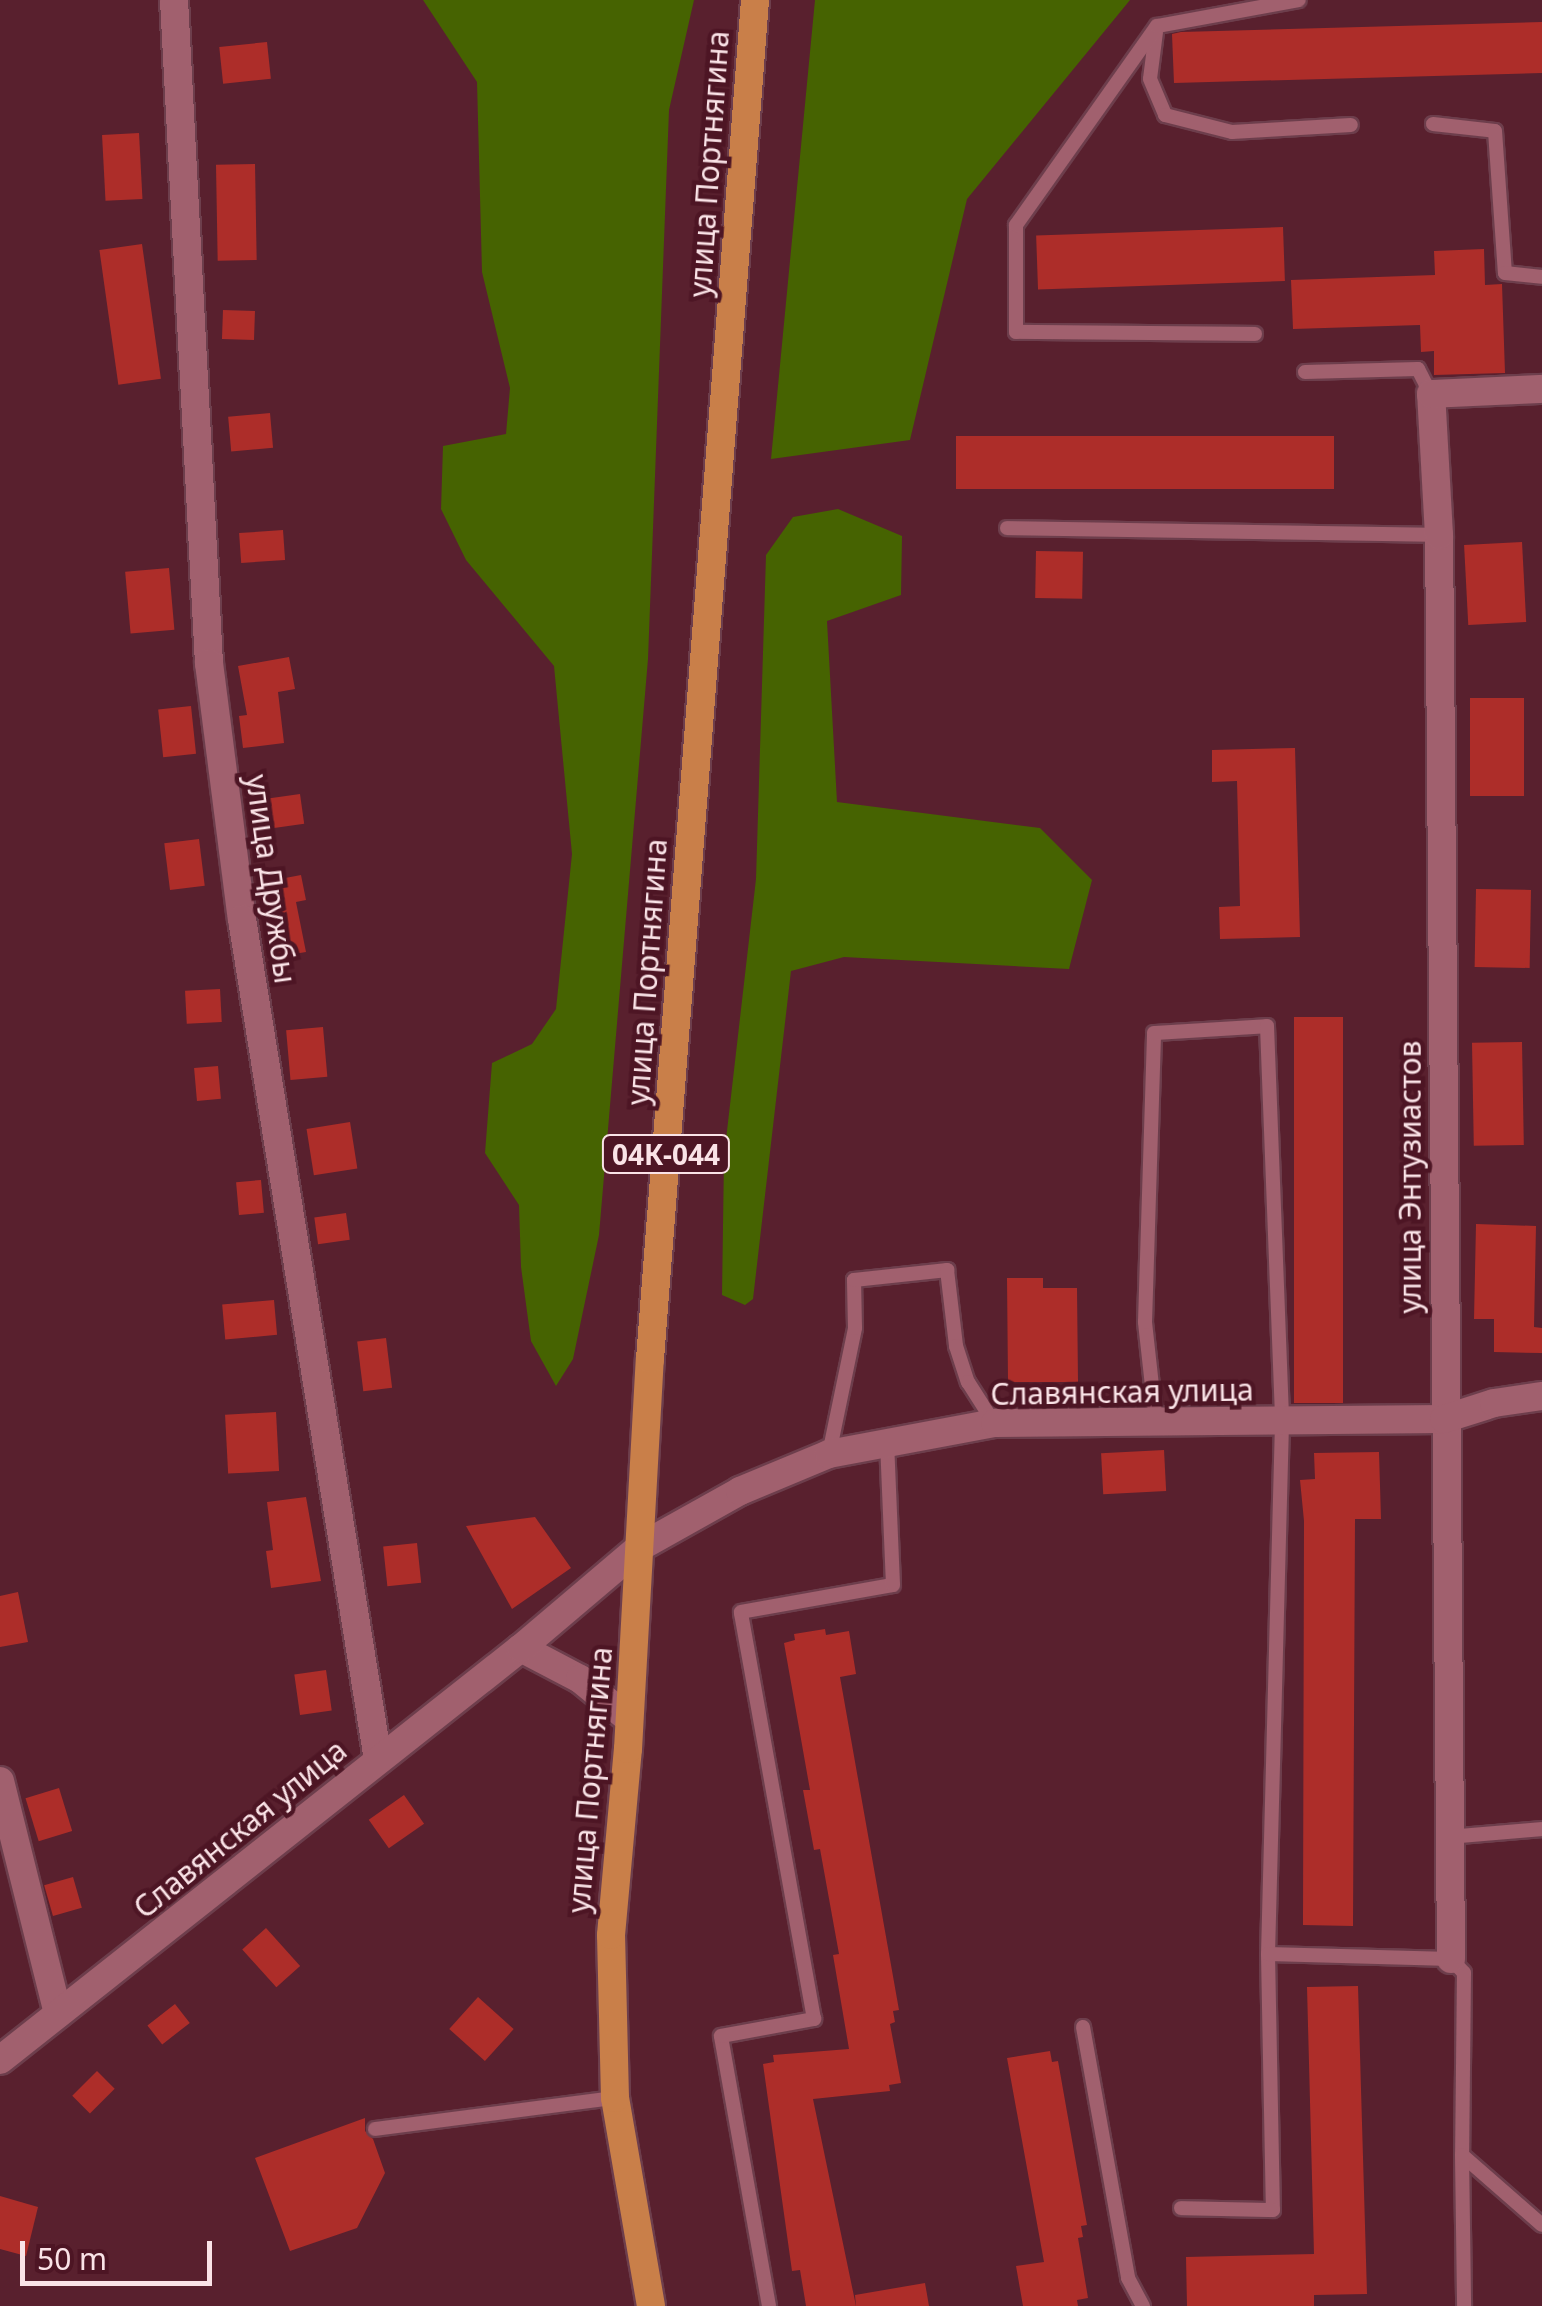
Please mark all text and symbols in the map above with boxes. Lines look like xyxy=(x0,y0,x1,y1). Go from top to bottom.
street label: улица Портнягина xyxy=(682,29,736,299)
street label: улица Дружбы xyxy=(239,772,303,986)
street label: улица Портнягина xyxy=(620,837,674,1107)
street label: улица Энтузиастов xyxy=(1392,1040,1428,1314)
road number: 04К-044 xyxy=(601,1131,731,1177)
street label: Славянская улица xyxy=(990,1372,1254,1412)
street label: улица Портнягина xyxy=(560,1645,620,1915)
street label: Славянская улица xyxy=(126,1732,354,1926)
scale bar xyxy=(25,2221,218,2283)
text: 50 m xyxy=(37,2238,107,2279)

